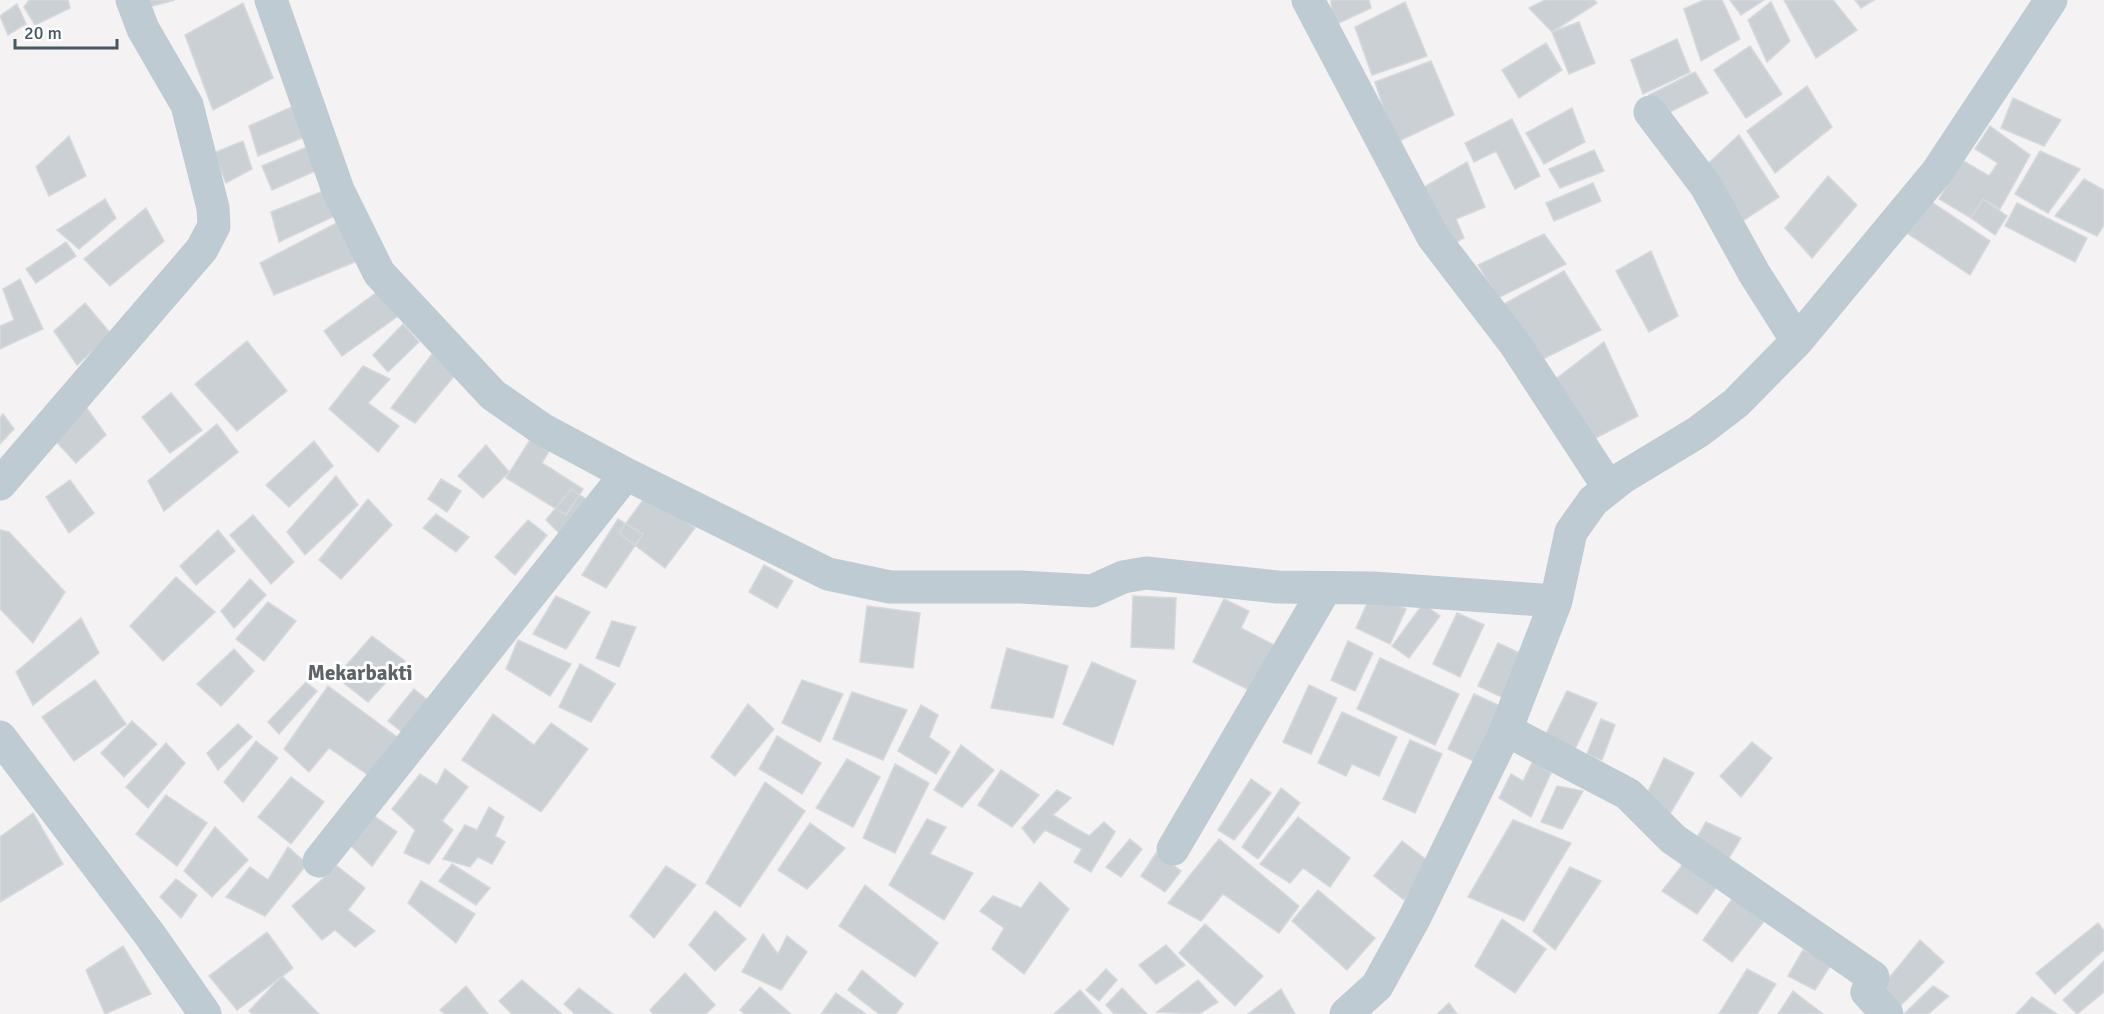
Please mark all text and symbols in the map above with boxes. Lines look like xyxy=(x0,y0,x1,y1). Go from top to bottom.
scale bar xyxy=(15,12,117,50)
text: 20 m xyxy=(24,22,62,44)
district label: Mekarbakti xyxy=(307,660,413,686)

